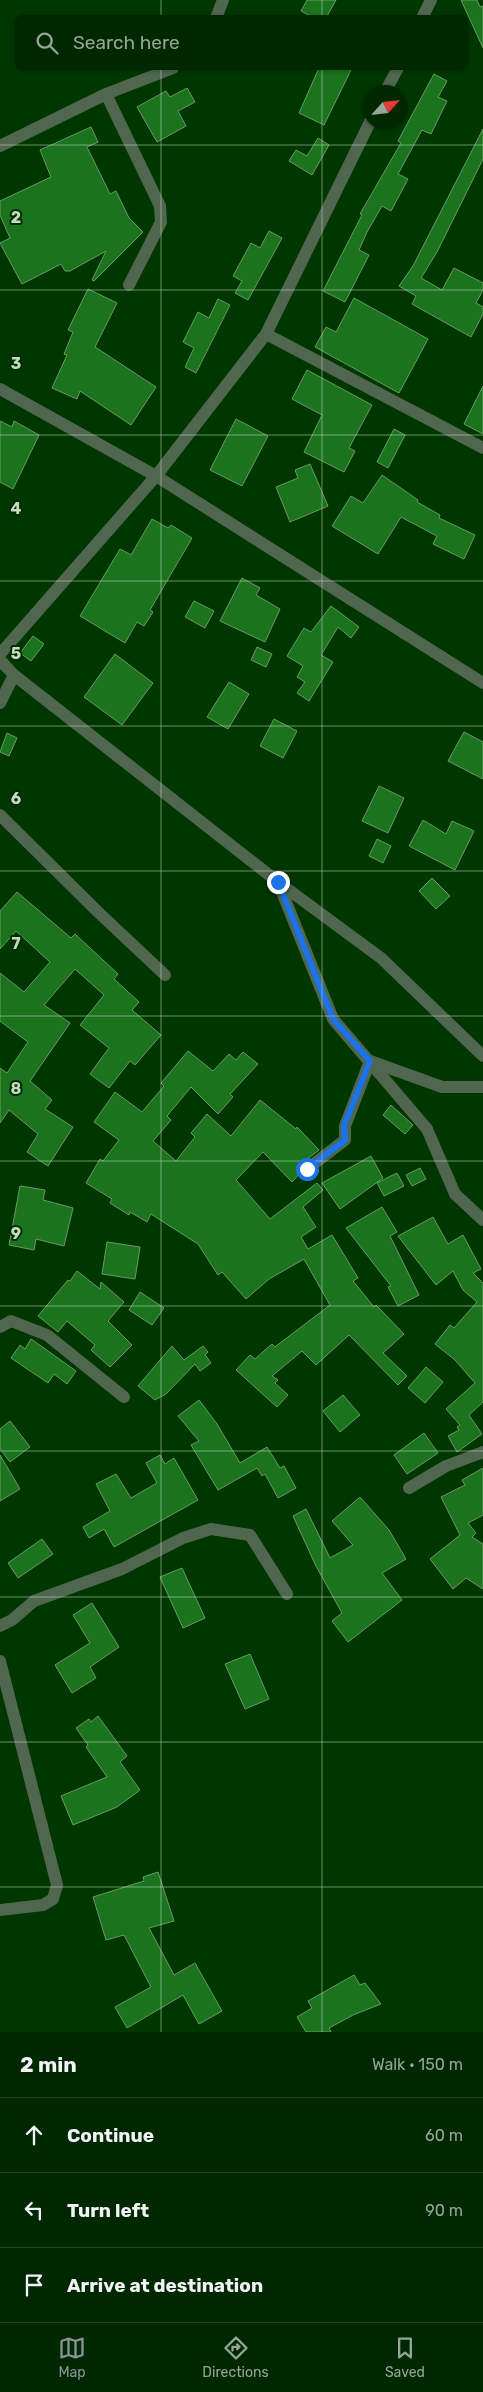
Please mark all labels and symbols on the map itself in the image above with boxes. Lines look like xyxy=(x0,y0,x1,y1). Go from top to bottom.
north arrow xyxy=(363,85,408,130)
text: 2 xyxy=(11,208,21,227)
text: 3 xyxy=(11,354,21,373)
text: 4 xyxy=(11,499,22,518)
text: 5 xyxy=(11,644,21,663)
text: 6 xyxy=(11,789,21,808)
route end xyxy=(267,871,290,894)
text: 7 xyxy=(11,934,21,953)
text: 8 xyxy=(11,1079,22,1098)
route start xyxy=(296,1158,319,1181)
text: 9 xyxy=(11,1224,21,1243)

